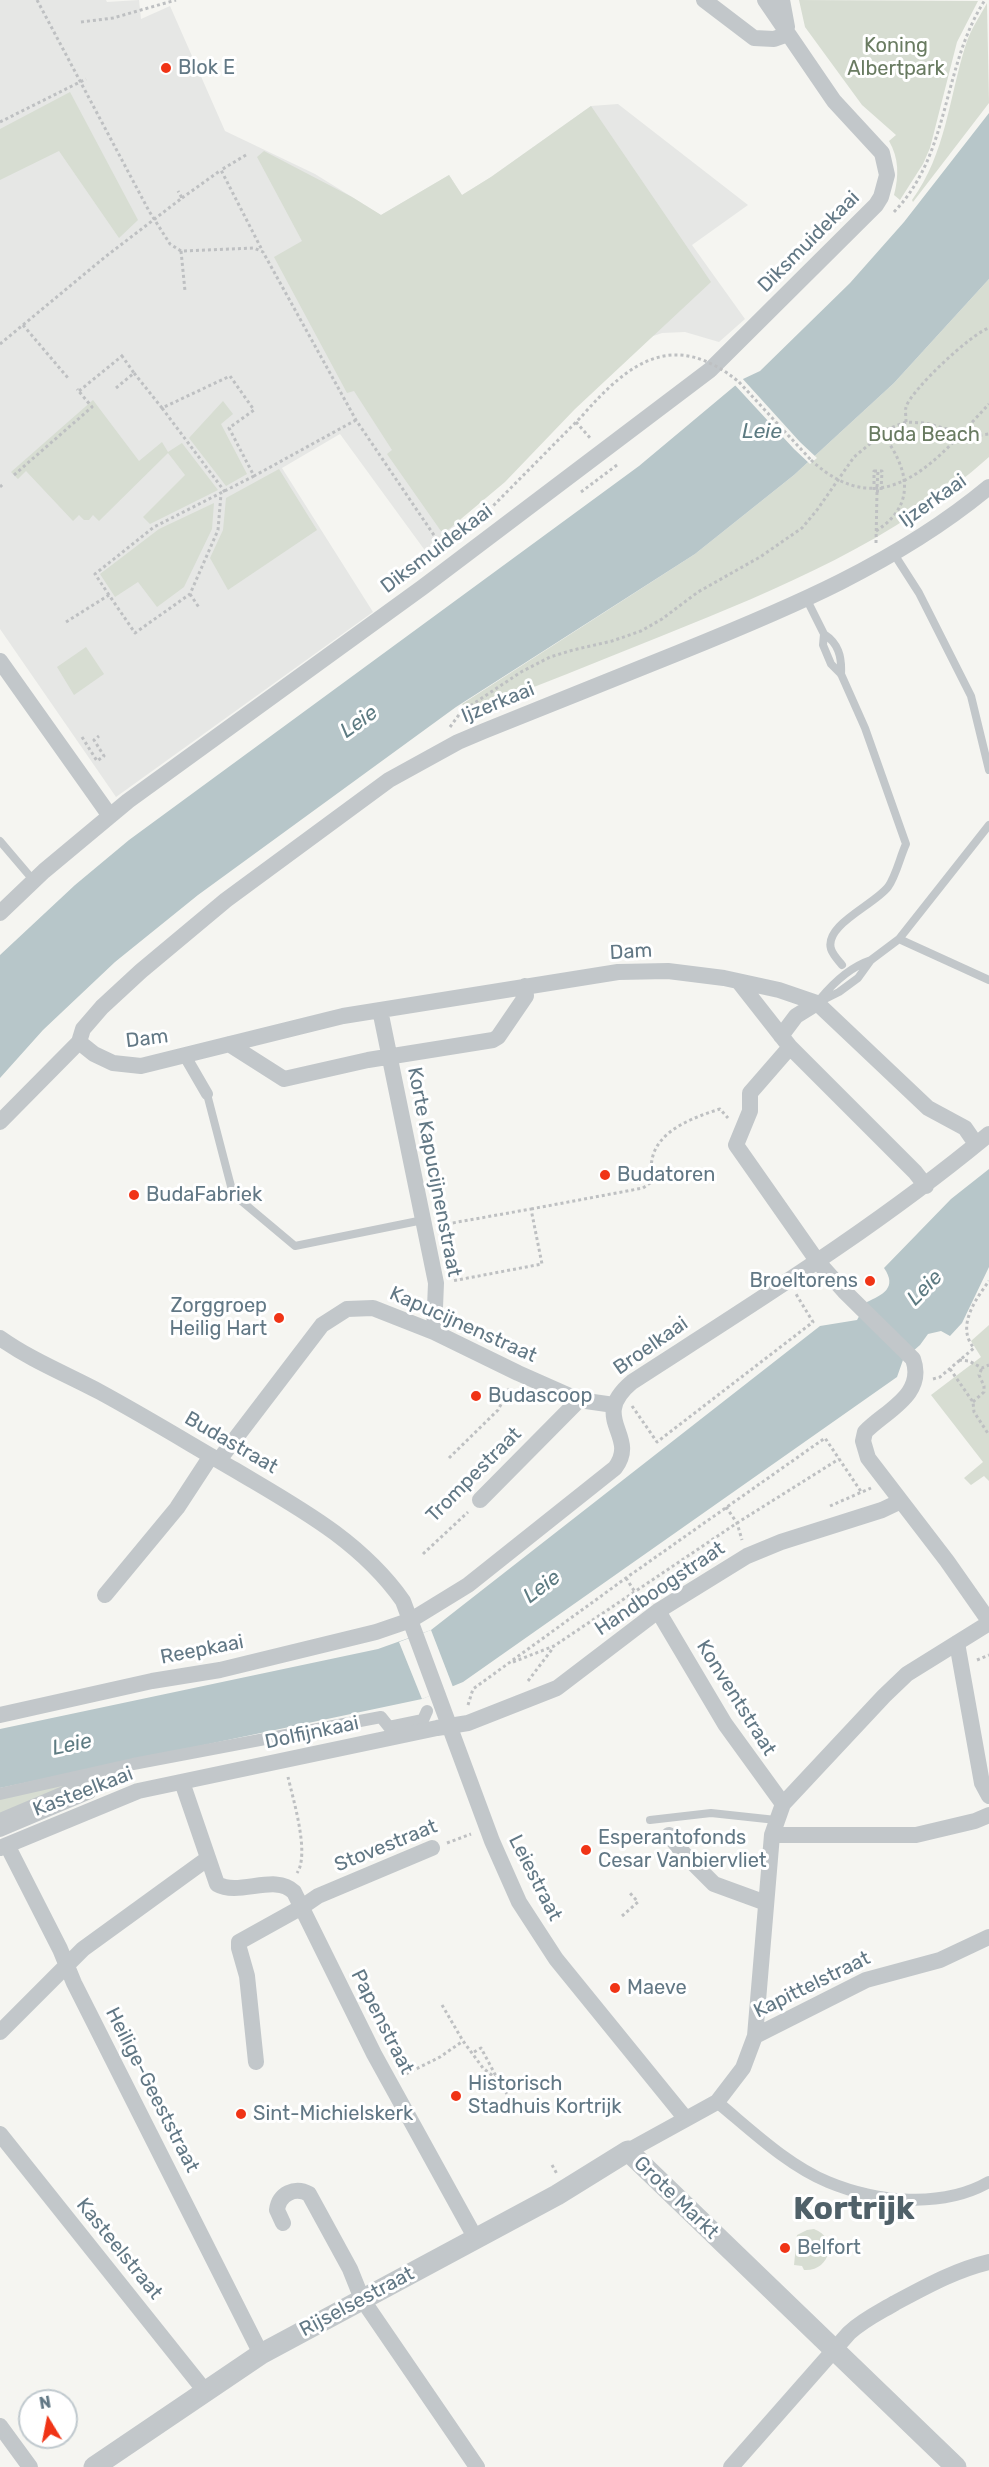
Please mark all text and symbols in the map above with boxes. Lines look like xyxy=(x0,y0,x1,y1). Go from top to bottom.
park label: Koning Albertpark xyxy=(847,34,945,81)
place label: Blok E xyxy=(178,56,235,80)
marker: Blok E xyxy=(159,61,173,75)
street label: Diksmuidekaai xyxy=(753,186,865,298)
water label: Leie xyxy=(742,419,782,445)
park label: Buda Beach xyxy=(868,423,980,447)
street label: Ijzerkaai xyxy=(895,469,971,533)
street label: Diksmuidekaai xyxy=(376,499,498,599)
street label: Ijzerkaai xyxy=(458,678,538,728)
water label: Leie xyxy=(335,700,383,744)
street label: Dam xyxy=(609,939,653,965)
street label: Dam xyxy=(124,1024,170,1054)
street label: Korte Kapucijnenstraat xyxy=(402,1065,466,1279)
place label: Budatoren xyxy=(617,1163,715,1187)
marker: Budatoren xyxy=(598,1168,612,1182)
place label: BudaFabriek xyxy=(146,1183,262,1207)
marker: BudaFabriek xyxy=(127,1188,141,1202)
water label: Leie xyxy=(902,1265,948,1311)
place label: Broeltorens xyxy=(749,1269,858,1293)
marker: Broeltorens xyxy=(863,1274,877,1288)
street label: Kapucijnenstraat xyxy=(386,1282,540,1368)
place label: Zorggroep Heilig Hart xyxy=(169,1294,267,1341)
marker: Zorggroep Heilig Hart xyxy=(272,1311,286,1325)
street label: Broelkaai xyxy=(609,1312,693,1380)
place label: Budascoop xyxy=(488,1384,592,1408)
marker: Budascoop xyxy=(469,1389,483,1403)
street label: Budastraat xyxy=(180,1407,282,1479)
street label: Trompestraat xyxy=(421,1422,527,1528)
street label: Handboogstraat xyxy=(591,1537,729,1641)
water label: Leie xyxy=(518,1565,566,1609)
street label: Reepkaai xyxy=(158,1630,246,1670)
street label: Konventstraat xyxy=(691,1636,781,1760)
street label: Dolfijnkaai xyxy=(263,1711,361,1755)
water label: Leie xyxy=(50,1729,94,1761)
street label: Kasteelkaai xyxy=(30,1762,136,1822)
street label: Stovestraat xyxy=(331,1815,441,1877)
place label: Esperantofonds Cesar Vanbiervliet xyxy=(598,1826,767,1873)
street label: Leiestraat xyxy=(503,1831,567,1925)
marker: Esperantofonds Cesar Vanbiervliet xyxy=(579,1843,593,1857)
street label: Kapittelstraat xyxy=(750,1946,874,2024)
street label: Papenstraat xyxy=(345,1966,419,2078)
place label: Maeve xyxy=(627,1976,687,2000)
marker: Maeve xyxy=(608,1981,622,1995)
street label: Heilige-Geeststraat xyxy=(100,2003,204,2177)
place label: Historisch Stadhuis Kortrijk xyxy=(468,2072,622,2119)
marker: Historisch Stadhuis Kortrijk xyxy=(449,2089,463,2103)
place label: Sint-Michielskerk xyxy=(253,2102,413,2126)
marker: Sint-Michielskerk xyxy=(234,2107,248,2121)
street label: Grote Markt xyxy=(628,2152,724,2244)
district label: Kortrijk xyxy=(793,2191,915,2229)
street label: Kasteelstraat xyxy=(71,2193,167,2305)
place label: Belfort xyxy=(797,2236,861,2260)
marker: Belfort xyxy=(778,2241,792,2255)
street label: Rijselsestraat xyxy=(296,2262,418,2342)
north arrow xyxy=(18,2389,78,2449)
text: N xyxy=(38,2392,52,2413)

